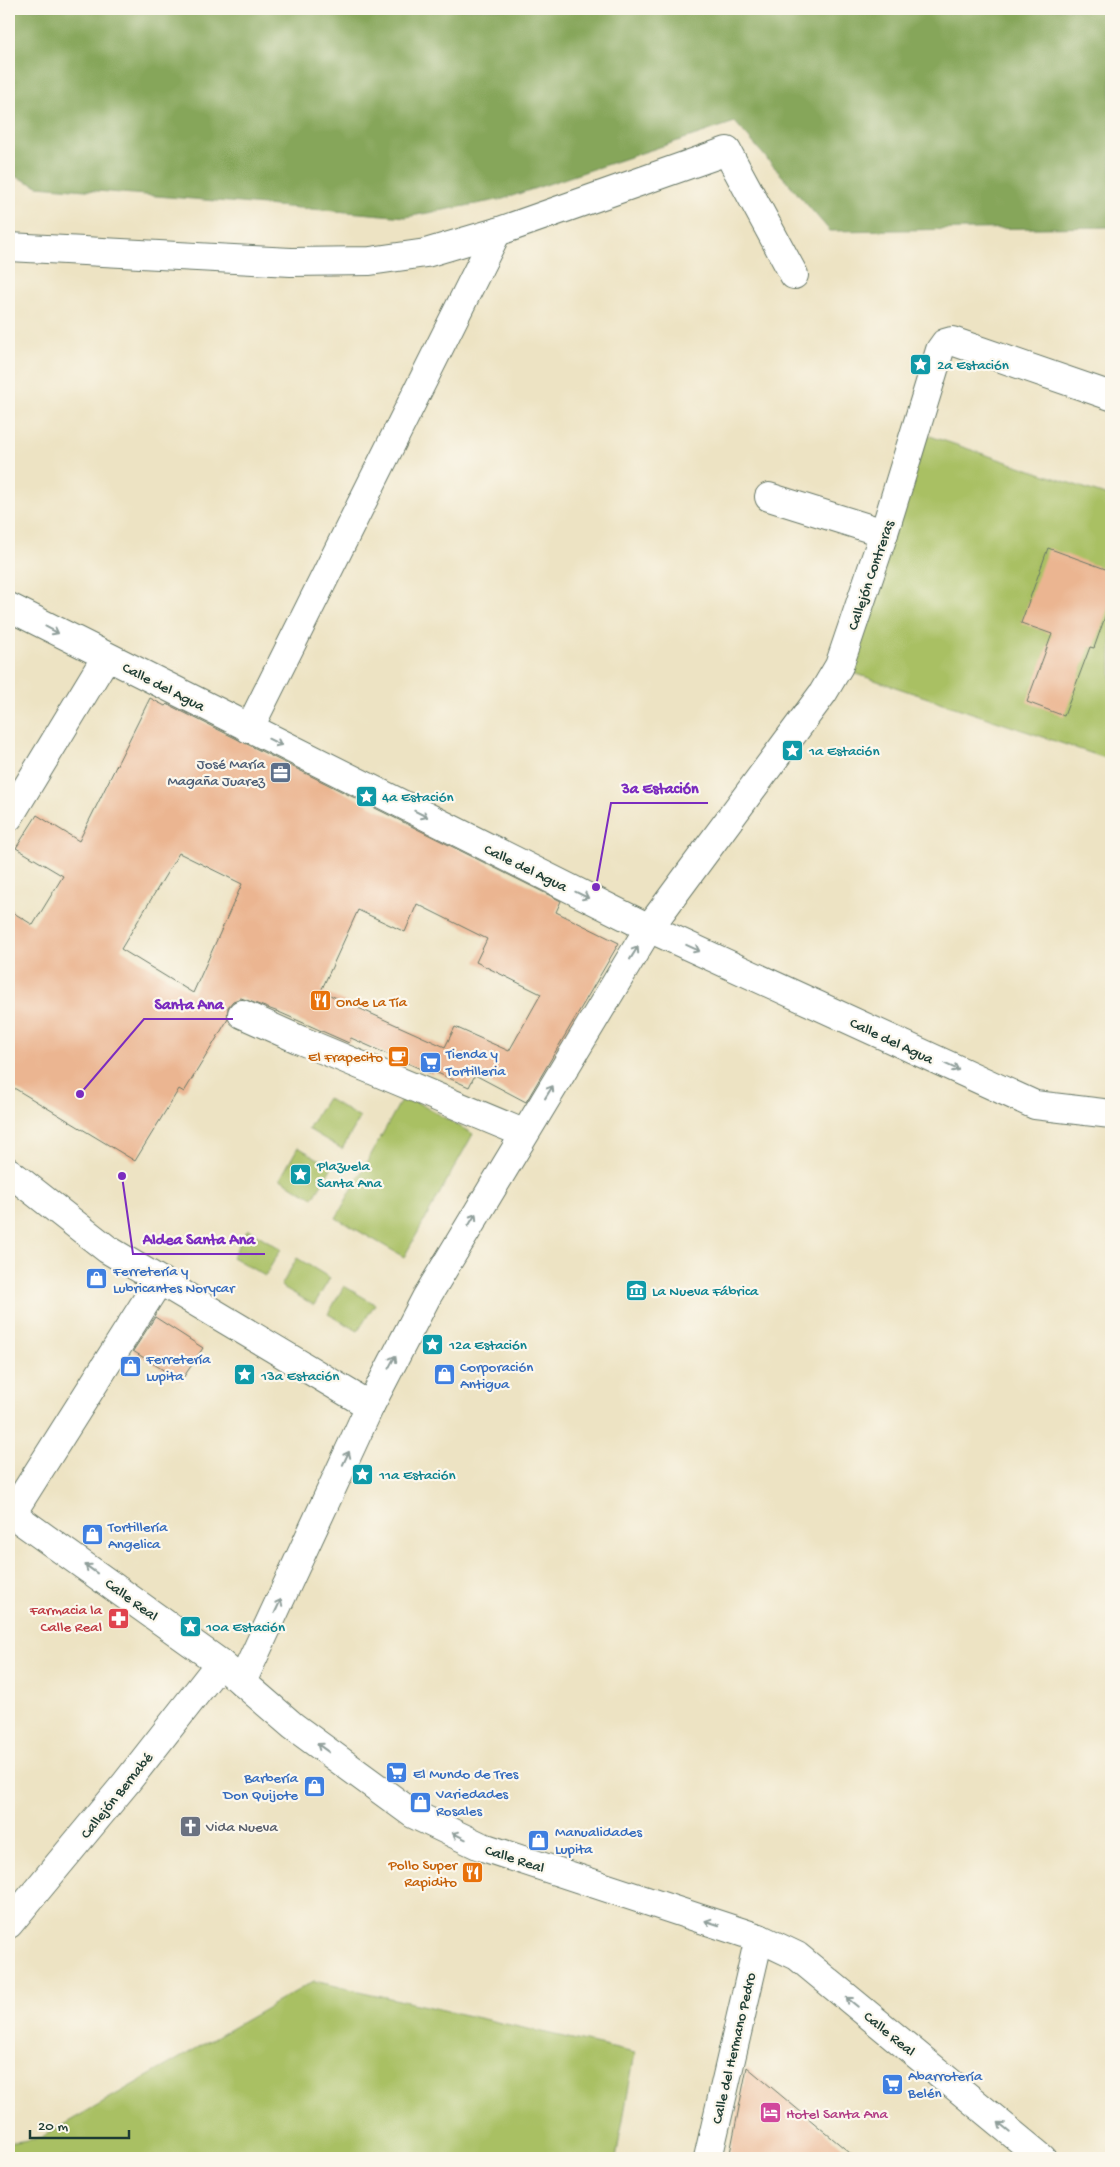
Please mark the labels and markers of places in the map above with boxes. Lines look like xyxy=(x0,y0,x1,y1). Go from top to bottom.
place icon: 2a Estación xyxy=(909,352,933,376)
place label: 2a Estación xyxy=(937,357,1009,375)
place icon: 1a Estación xyxy=(781,738,805,762)
place label: 1a Estación xyxy=(808,743,880,761)
place label: José María Magaña Juarez xyxy=(167,756,266,791)
office icon: José María Magaña Juarez xyxy=(269,760,293,784)
callout: 3a Estación xyxy=(611,772,708,803)
place icon: 4a Estación xyxy=(354,784,378,808)
place label: 4a Estación xyxy=(382,789,454,807)
callout: Santa Ana xyxy=(144,988,233,1019)
restaurant icon: Onde La Tía xyxy=(308,989,332,1013)
place label: Onde La Tía xyxy=(336,994,408,1012)
cafe icon: El Frapecito xyxy=(387,1044,411,1068)
place label: Tienda y Tortilleria xyxy=(445,1046,506,1081)
place label: El Frapecito xyxy=(308,1049,383,1067)
supermarket icon: Tienda y Tortilleria xyxy=(418,1050,442,1074)
place label: Plazuela Santa Ana xyxy=(316,1158,382,1193)
place icon: Plazuela Santa Ana xyxy=(289,1162,313,1186)
callout: Aldea Santa Ana xyxy=(133,1223,265,1254)
place label: Ferretería y Lubricantes Norycar xyxy=(112,1263,236,1298)
shop icon: Ferretería y Lubricantes Norycar xyxy=(85,1267,109,1291)
museum icon: La Nueva Fábrica xyxy=(624,1278,648,1302)
place label: La Nueva Fábrica xyxy=(652,1283,759,1301)
place icon: 12a Estación xyxy=(421,1332,445,1356)
place label: 12a Estación xyxy=(448,1337,527,1355)
place label: Ferretería Lupita xyxy=(145,1351,211,1386)
shop icon: Ferretería Lupita xyxy=(118,1355,142,1379)
place label: Corporación Antigua xyxy=(460,1359,533,1394)
place icon: 13a Estación xyxy=(233,1363,257,1387)
shop icon: Corporación Antigua xyxy=(432,1363,456,1387)
place label: 13a Estación xyxy=(260,1368,339,1386)
place icon: 11a Estación xyxy=(351,1462,375,1486)
place label: 11a Estación xyxy=(378,1467,456,1485)
place label: Tortillería Angelica xyxy=(107,1519,168,1554)
shop icon: Tortillería Angelica xyxy=(80,1523,104,1547)
place label: Farmacia la Calle Real xyxy=(29,1602,103,1637)
pharmacy icon: Farmacia la Calle Real xyxy=(106,1606,130,1630)
place icon: 10a Estación xyxy=(178,1614,202,1638)
place label: 10a Estación xyxy=(205,1619,285,1637)
supermarket icon: El Mundo de Tres xyxy=(385,1761,409,1785)
place label: El Mundo de Tres xyxy=(413,1766,519,1784)
place label: Barbería Don Quijote xyxy=(222,1770,299,1805)
shop icon: Barbería Don Quijote xyxy=(302,1774,326,1798)
place label: Variedades Rosales xyxy=(435,1786,509,1821)
shop icon: Variedades Rosales xyxy=(408,1790,432,1814)
church icon: Vida Nueva xyxy=(178,1814,202,1838)
place label: Vida Nueva xyxy=(205,1819,278,1837)
place label: Manualidades Lupita xyxy=(555,1824,642,1859)
shop icon: Manualidades Lupita xyxy=(527,1828,551,1852)
place label: Pollo Super Rapidito xyxy=(388,1857,459,1892)
restaurant icon: Pollo Super Rapidito xyxy=(461,1861,485,1885)
place label: Abarrotería Belén xyxy=(907,2068,983,2103)
supermarket icon: Abarrotería Belén xyxy=(880,2072,904,2096)
hotel icon: Hotel Santa Ana xyxy=(758,2101,782,2125)
place label: Hotel Santa Ana xyxy=(786,2106,888,2124)

